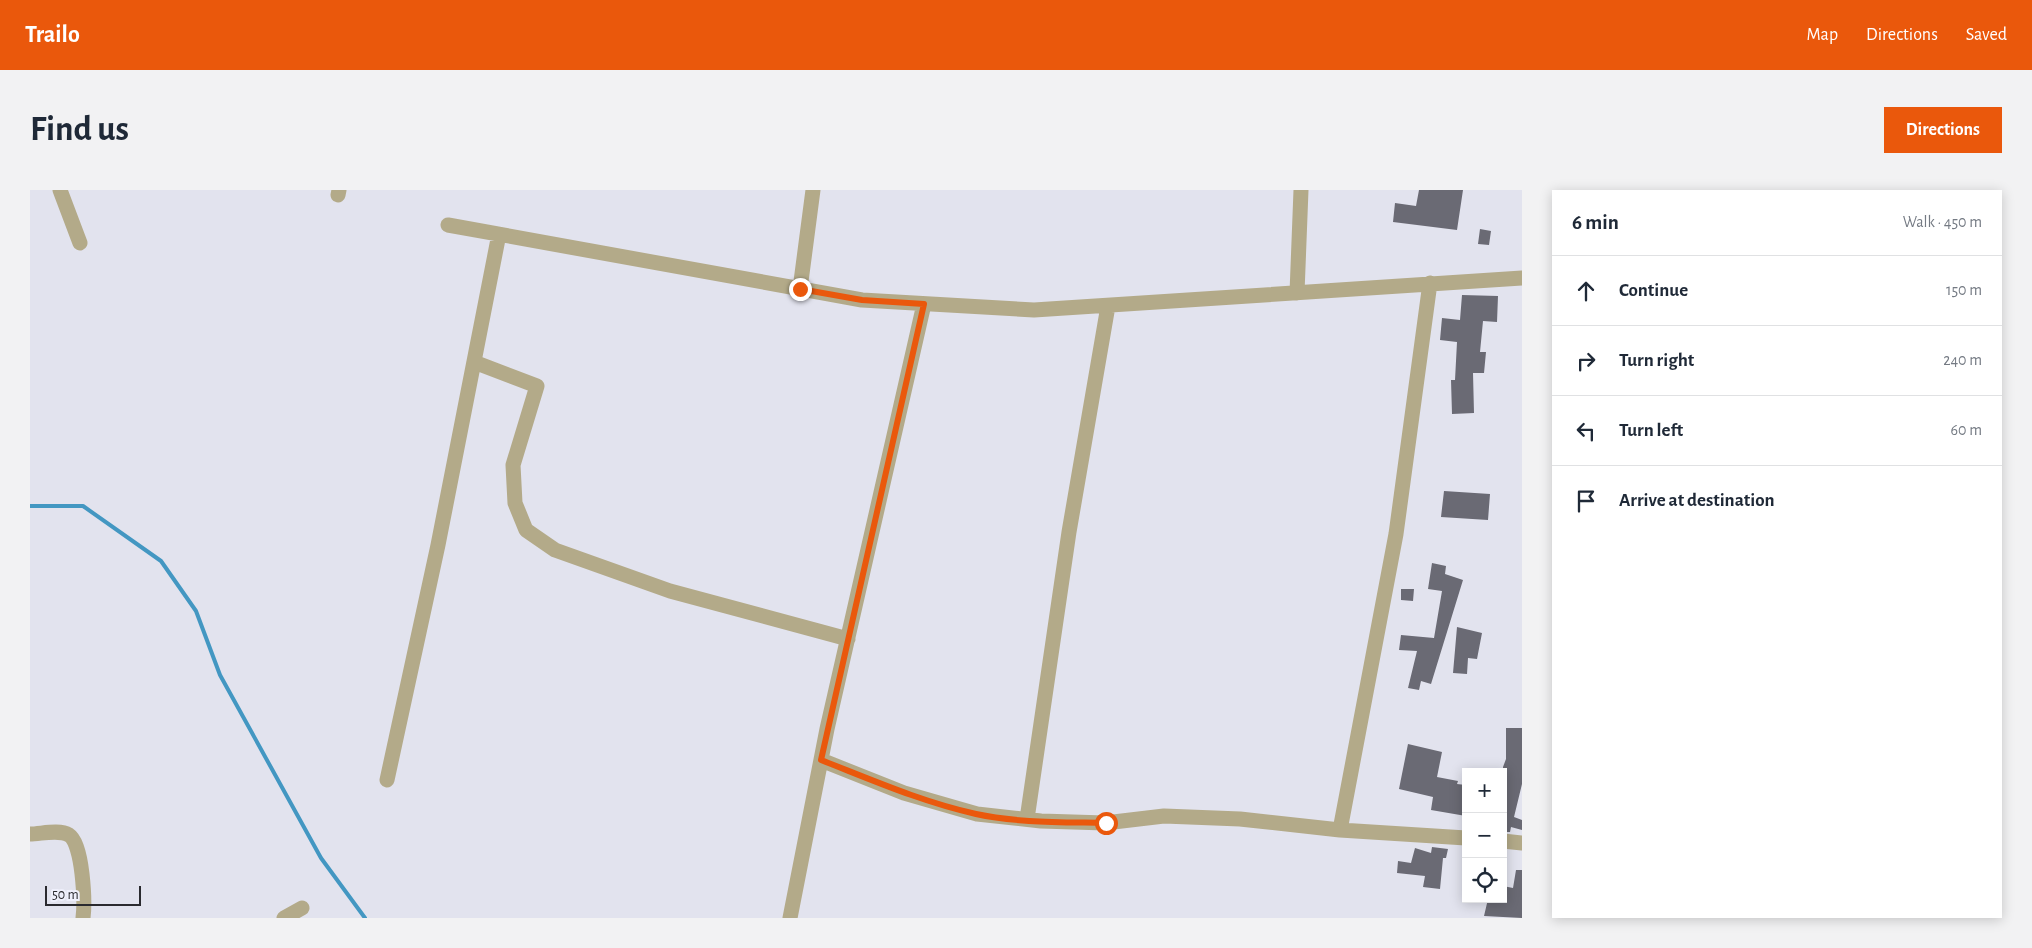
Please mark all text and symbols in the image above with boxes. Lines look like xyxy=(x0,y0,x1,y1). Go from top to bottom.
text: Trailo xyxy=(25,23,80,47)
text: Map xyxy=(1807,26,1838,44)
text: Directions xyxy=(1866,26,1938,44)
text: Saved xyxy=(1966,26,2007,44)
button: Directions xyxy=(1884,107,2002,153)
text: Find us xyxy=(30,112,129,147)
text: 6 min xyxy=(1572,212,1619,233)
text: Walk · 450 m xyxy=(1903,214,1982,230)
icon: ahead xyxy=(1572,277,1600,305)
route end xyxy=(789,278,812,301)
text: Continue xyxy=(1619,281,1688,300)
text: 150 m xyxy=(1946,282,1982,298)
icon: right xyxy=(1572,347,1600,375)
text: Turn right xyxy=(1619,351,1694,370)
text: 240 m xyxy=(1943,352,1982,368)
icon: left xyxy=(1572,417,1600,445)
text: Turn left xyxy=(1619,421,1683,440)
text: 60 m xyxy=(1951,422,1982,438)
icon: arrive xyxy=(1572,487,1600,515)
text: Arrive at destination xyxy=(1619,491,1775,510)
map controls xyxy=(1462,768,1507,903)
button: + xyxy=(1462,768,1507,813)
route start xyxy=(1095,812,1118,835)
button: − xyxy=(1462,813,1507,858)
button: locate xyxy=(1462,858,1507,903)
scale bar xyxy=(45,883,141,906)
text: 50 m xyxy=(52,888,79,902)

